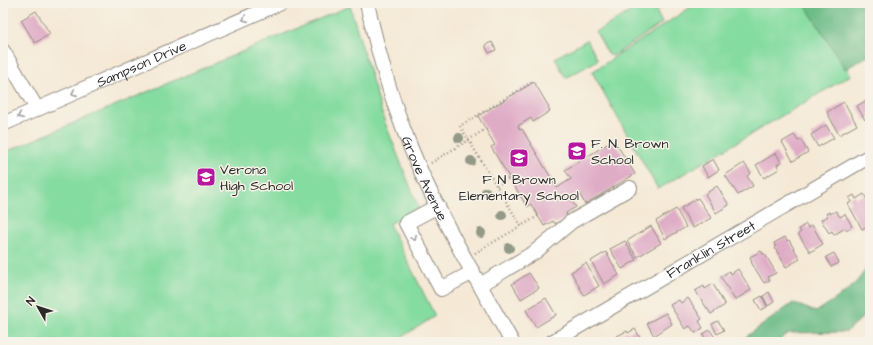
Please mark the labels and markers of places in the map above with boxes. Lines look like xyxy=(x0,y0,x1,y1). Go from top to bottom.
place label: F. N. Brown School xyxy=(591,134,669,170)
school or university icon: F. N. Brown School xyxy=(566,140,588,162)
school or university icon: F N Brown Elementary School xyxy=(508,147,530,169)
place label: Verona High School xyxy=(220,160,293,196)
school or university icon: Verona High School xyxy=(195,166,217,188)
place label: F N Brown Elementary School xyxy=(459,170,579,206)

